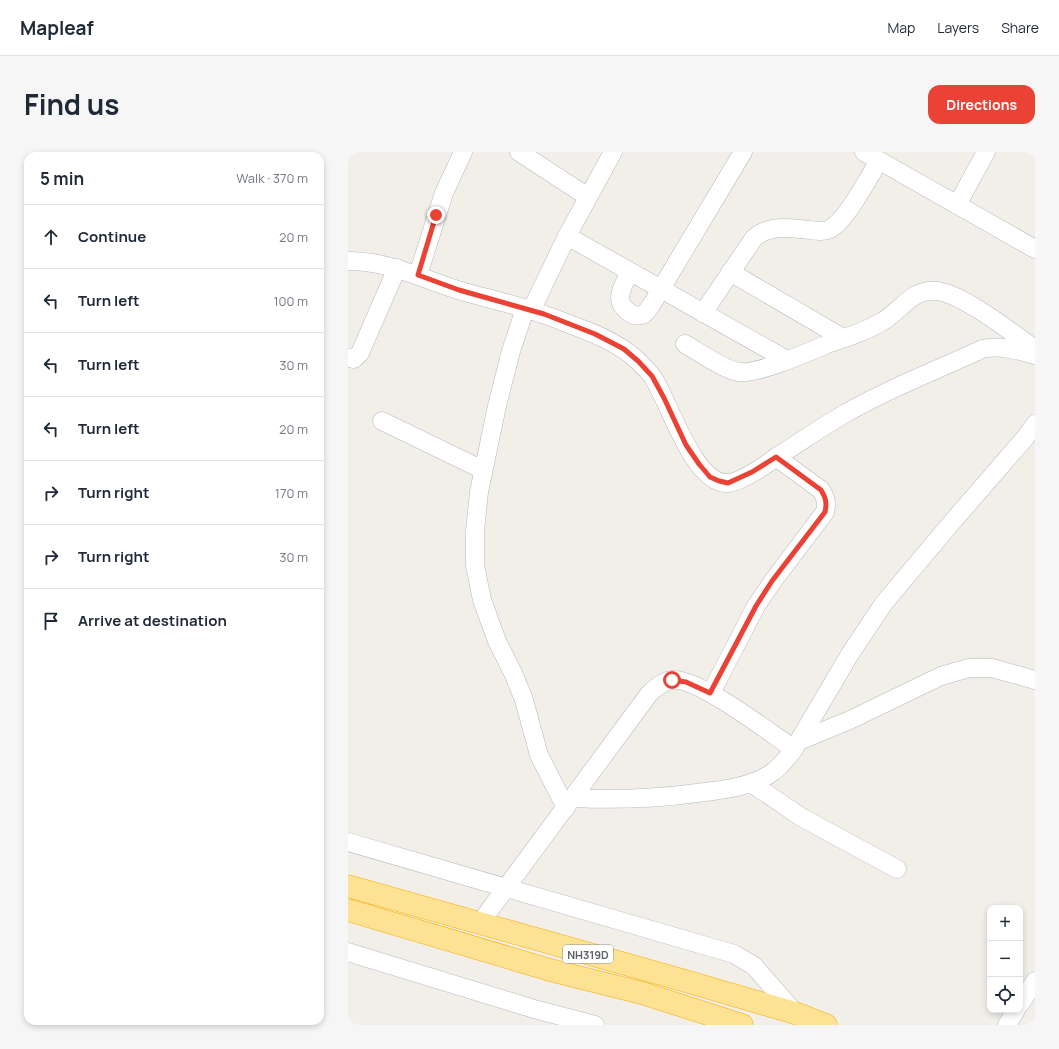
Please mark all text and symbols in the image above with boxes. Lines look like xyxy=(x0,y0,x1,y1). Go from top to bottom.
text: Mapleaf xyxy=(20,15,94,41)
text: Map xyxy=(887,18,915,37)
text: Layers xyxy=(937,18,979,37)
text: Share xyxy=(1001,18,1039,37)
text: Find us xyxy=(24,85,119,123)
button: Directions xyxy=(928,85,1035,124)
text: 5 min xyxy=(40,167,84,190)
text: Walk · 370 m xyxy=(236,169,308,187)
route end xyxy=(427,206,445,224)
icon: ahead xyxy=(40,226,62,248)
text: Continue xyxy=(78,226,146,247)
text: 20 m xyxy=(279,228,308,246)
icon: left xyxy=(40,290,62,312)
text: Turn left xyxy=(78,290,140,311)
text: 100 m xyxy=(273,292,308,310)
icon: left xyxy=(40,354,62,376)
text: Turn left xyxy=(78,354,140,375)
text: 30 m xyxy=(279,356,308,374)
icon: left xyxy=(40,418,62,440)
text: Turn left xyxy=(78,418,140,439)
text: 20 m xyxy=(279,420,308,438)
icon: right xyxy=(40,482,62,504)
text: Turn right xyxy=(78,482,149,503)
text: 170 m xyxy=(275,484,308,502)
icon: right xyxy=(40,546,62,568)
text: Turn right xyxy=(78,546,149,567)
text: 30 m xyxy=(279,548,308,566)
icon: arrive xyxy=(40,610,62,632)
text: Arrive at destination xyxy=(78,610,227,631)
route start xyxy=(663,671,681,689)
map controls xyxy=(987,905,1023,1013)
button: + xyxy=(987,905,1023,941)
button: − xyxy=(987,941,1023,977)
road number: NH319D xyxy=(563,945,613,963)
button: locate xyxy=(987,977,1023,1013)

